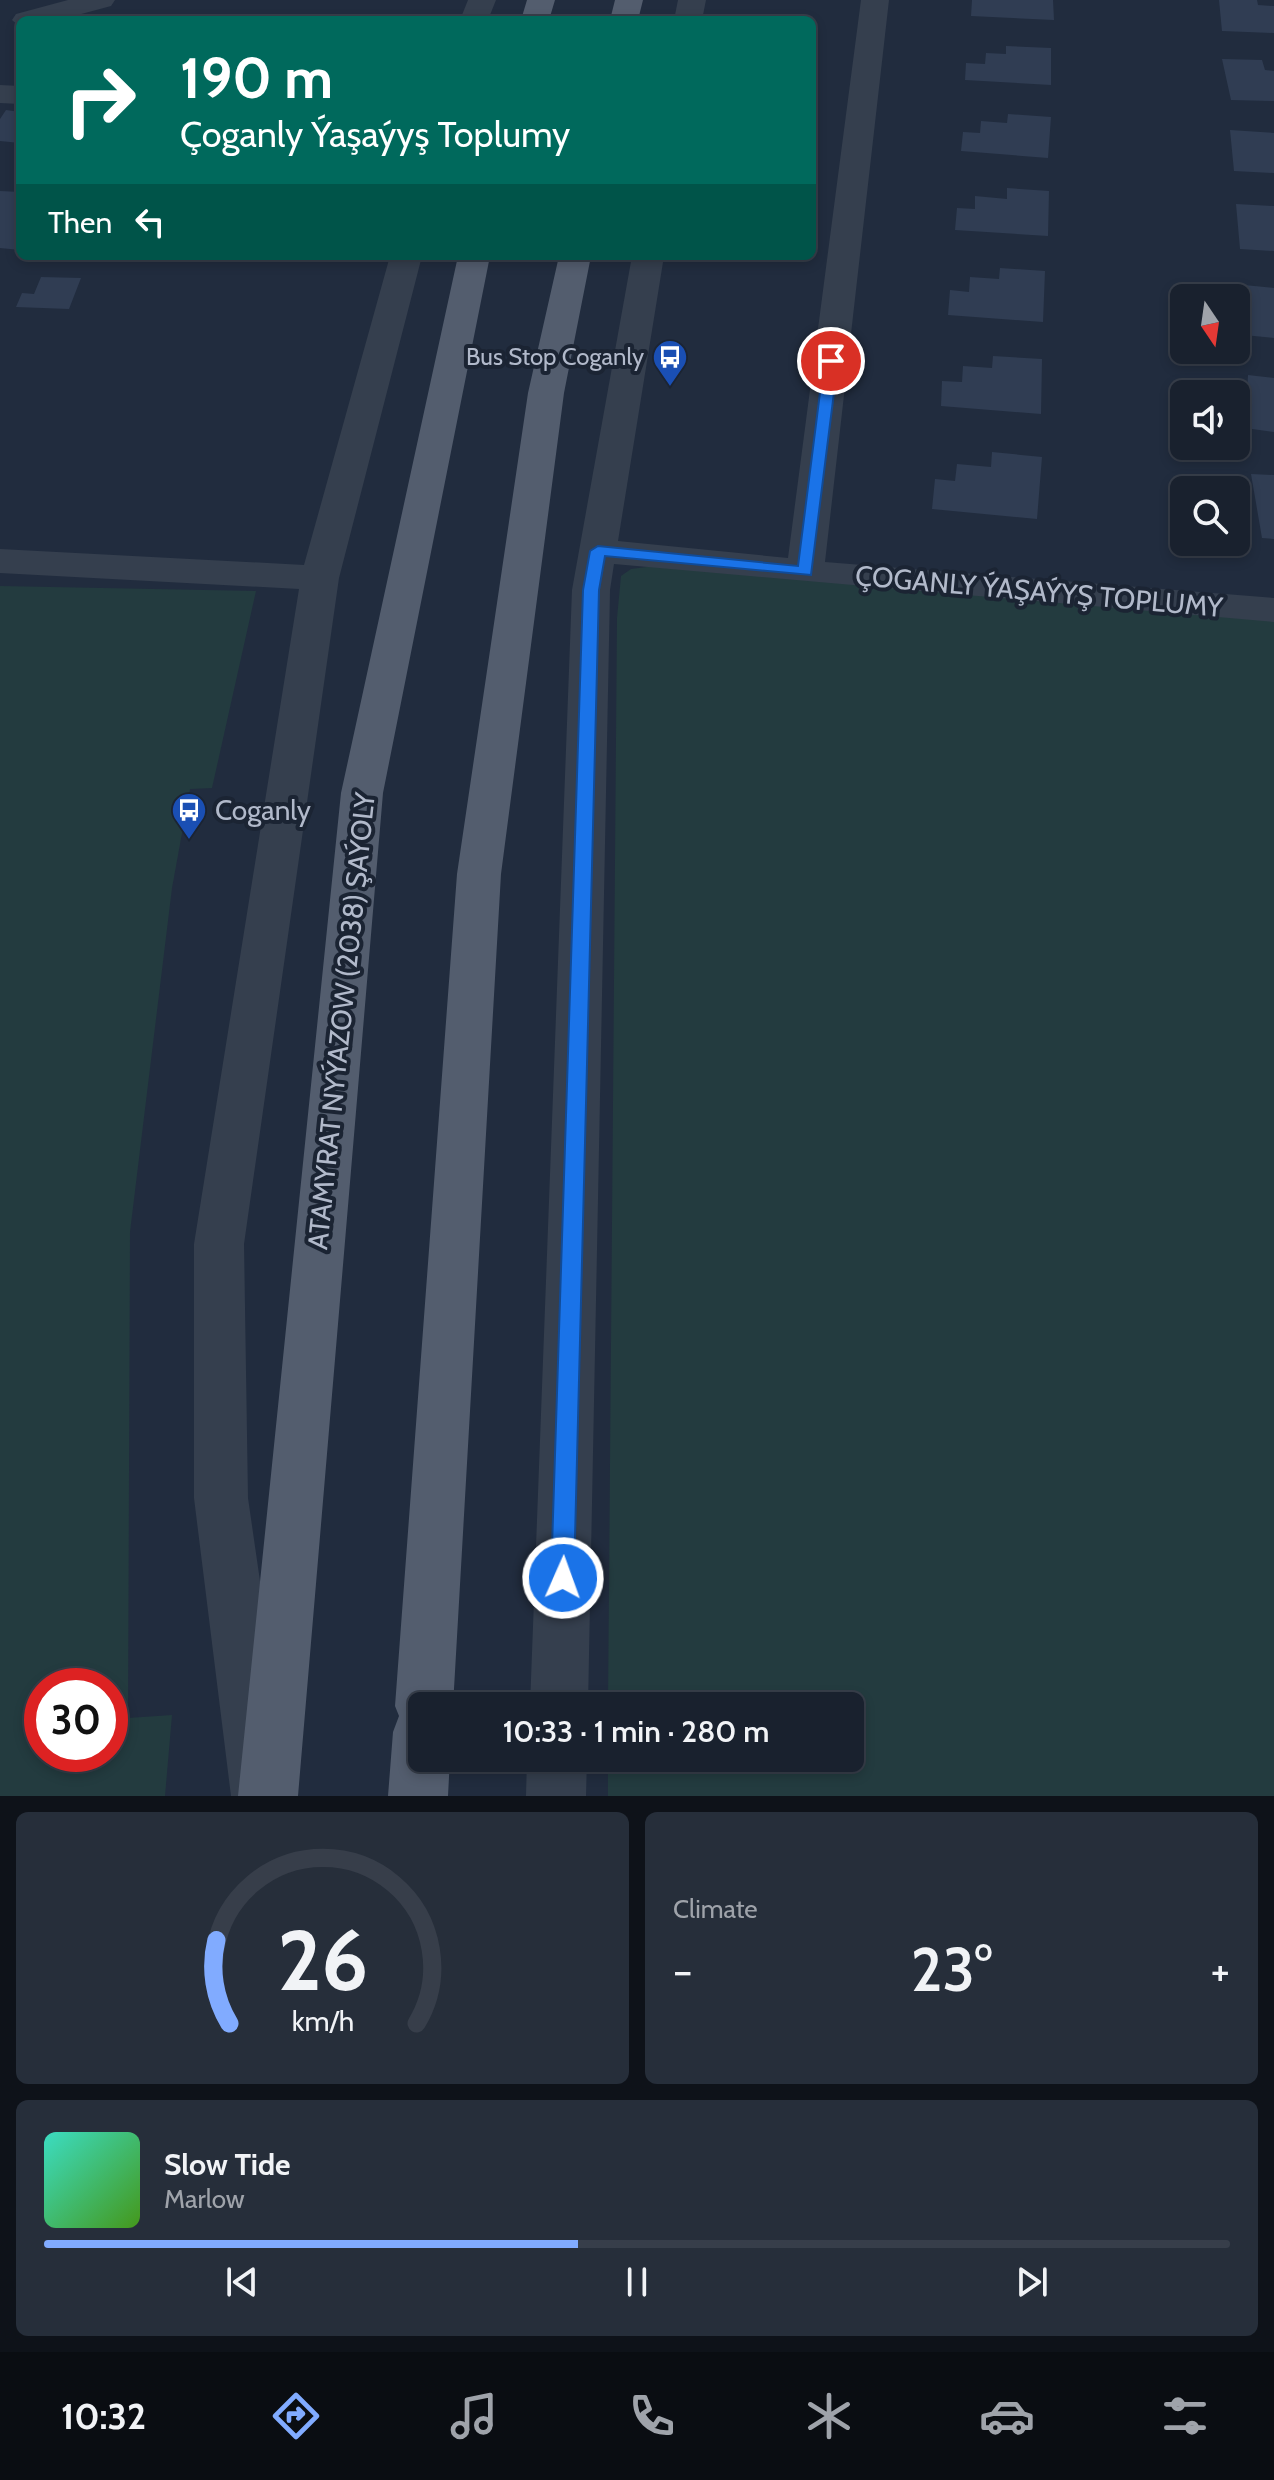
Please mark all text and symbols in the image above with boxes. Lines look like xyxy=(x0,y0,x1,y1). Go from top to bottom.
text: 190 m xyxy=(180,44,333,112)
icon: right xyxy=(48,48,152,152)
text: Çoganly Ýaşaýyş Toplumy xyxy=(180,112,570,156)
icon: left xyxy=(128,200,172,244)
text: Then xyxy=(48,204,112,241)
north arrow xyxy=(1170,284,1250,364)
map controls xyxy=(1170,284,1250,556)
pin xyxy=(797,327,865,395)
bus stop icon: Bus Stop Coganly xyxy=(651,338,689,388)
icon: arrive xyxy=(809,339,853,383)
place label: Bus Stop Coganly xyxy=(466,342,644,371)
button: sound xyxy=(1170,380,1250,460)
button: search xyxy=(1170,476,1250,556)
street label: ÇOGANLY ÝAŞAÝYŞ TOPLUMY xyxy=(854,558,1225,624)
street label: ATAMYRAT NYÝAZOW (2038) ŞAÝOLY xyxy=(300,790,382,1251)
bus stop icon: Coganly xyxy=(170,791,208,841)
place label: Coganly xyxy=(215,793,311,827)
position arrow xyxy=(521,1536,605,1620)
speed limit sign: 30 xyxy=(24,1668,128,1772)
text: 10:33 · 1 min · 280 m xyxy=(503,1713,769,1750)
text: Climate xyxy=(673,1893,758,1925)
text: 26 xyxy=(277,1910,368,2011)
text: 23° xyxy=(911,1933,992,2006)
text: − xyxy=(673,1944,692,1997)
text: + xyxy=(1211,1944,1230,1997)
text: km/h xyxy=(291,2003,354,2038)
text: Slow Tide xyxy=(164,2146,291,2183)
text: Marlow xyxy=(164,2183,245,2215)
icon: previous xyxy=(220,2260,264,2304)
icon: pause xyxy=(615,2260,659,2304)
icon: next xyxy=(1010,2260,1054,2304)
icon: directions xyxy=(268,2388,324,2444)
icon: music xyxy=(446,2388,502,2444)
icon: phone xyxy=(624,2388,680,2444)
icon: climate xyxy=(801,2388,857,2444)
icon: car xyxy=(979,2388,1035,2444)
icon: filters xyxy=(1157,2388,1213,2444)
text: 10:32 xyxy=(61,2394,146,2438)

